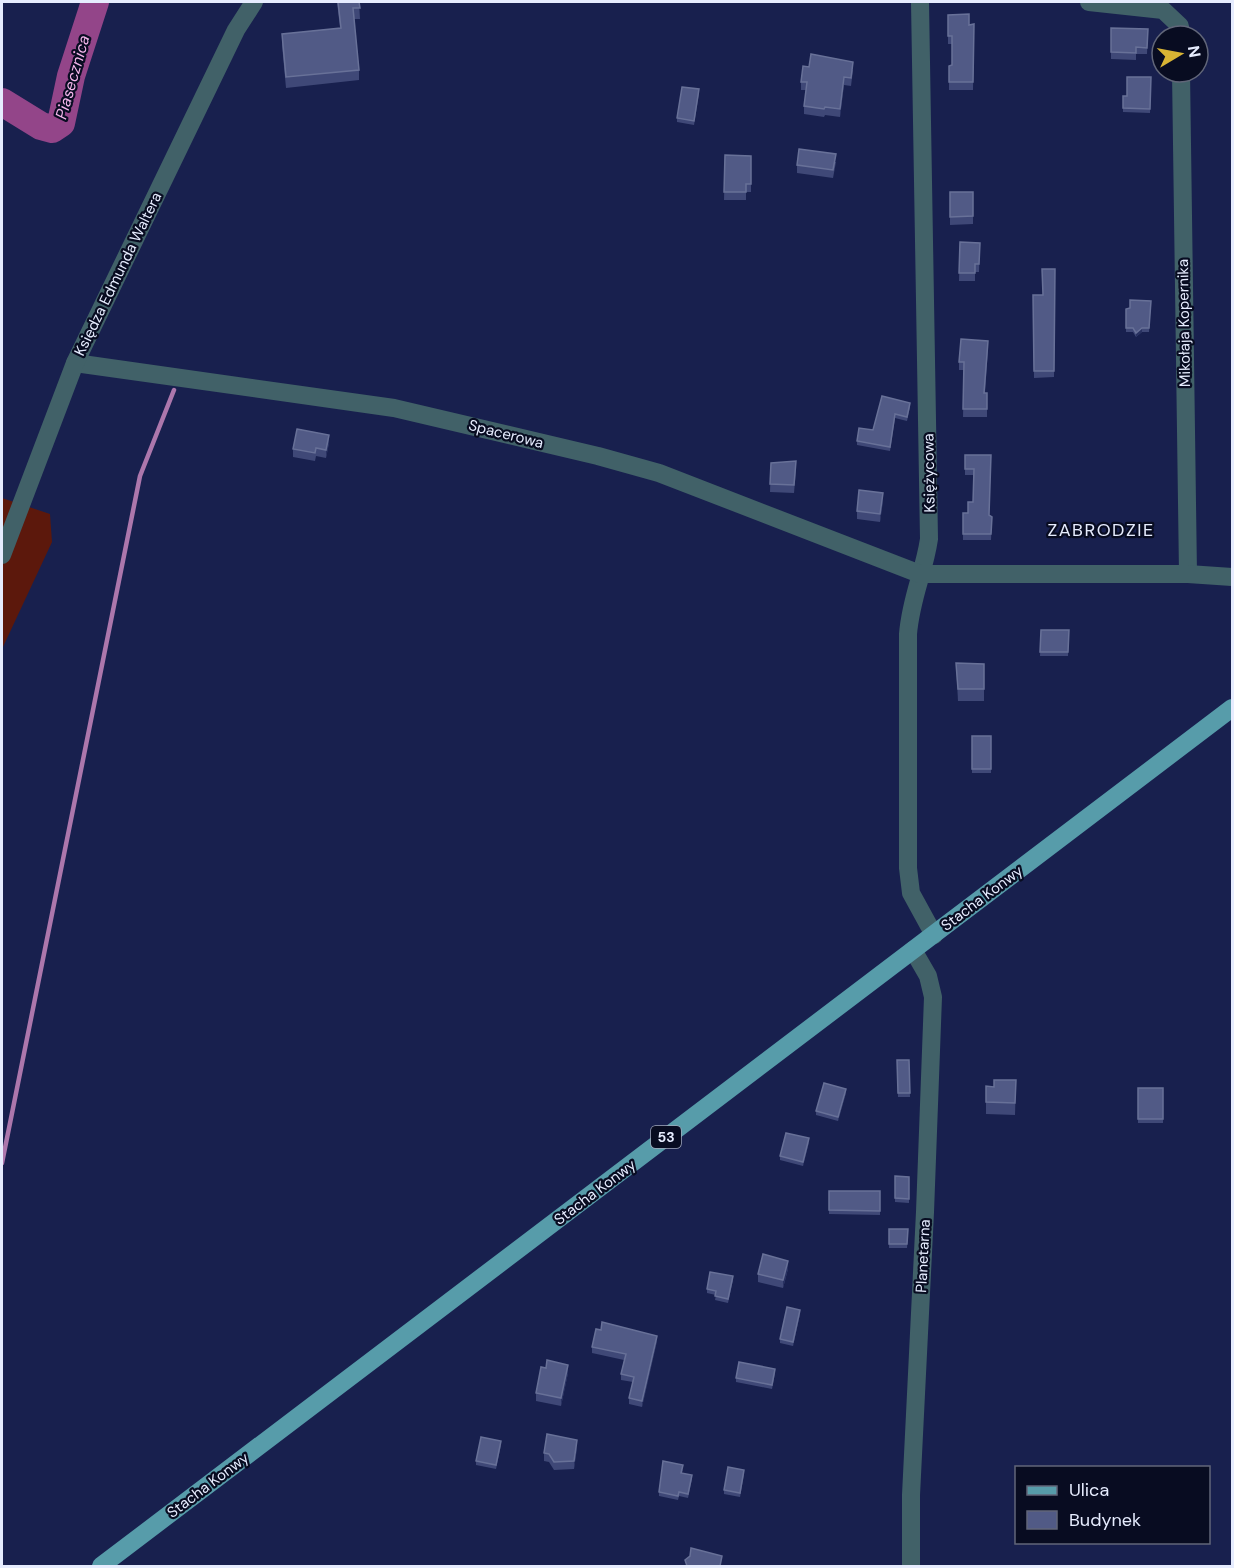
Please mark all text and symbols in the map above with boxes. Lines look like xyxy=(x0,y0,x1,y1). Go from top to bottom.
north arrow xyxy=(1150,24,1210,84)
water label: Piasecznica xyxy=(50,32,95,122)
text: N xyxy=(1183,44,1206,59)
street label: Księdza Edmunda Waltera xyxy=(70,189,166,359)
street label: Mikołaja Kopernika xyxy=(1173,259,1195,387)
street label: Spacerowa xyxy=(466,415,546,453)
street label: Księżycowa xyxy=(918,433,940,513)
district label: ZABRODZIE xyxy=(1047,518,1155,542)
street label: Stacha Konwy xyxy=(937,860,1028,935)
road number: 53 xyxy=(651,1126,681,1148)
street label: Stacha Konwy xyxy=(550,1154,641,1229)
street label: Planetarna xyxy=(911,1219,935,1293)
street label: Stacha Konwy xyxy=(163,1447,254,1522)
legend xyxy=(1015,1466,1210,1544)
text: Ulica xyxy=(1069,1478,1109,1502)
text: Budynek xyxy=(1069,1508,1141,1532)

